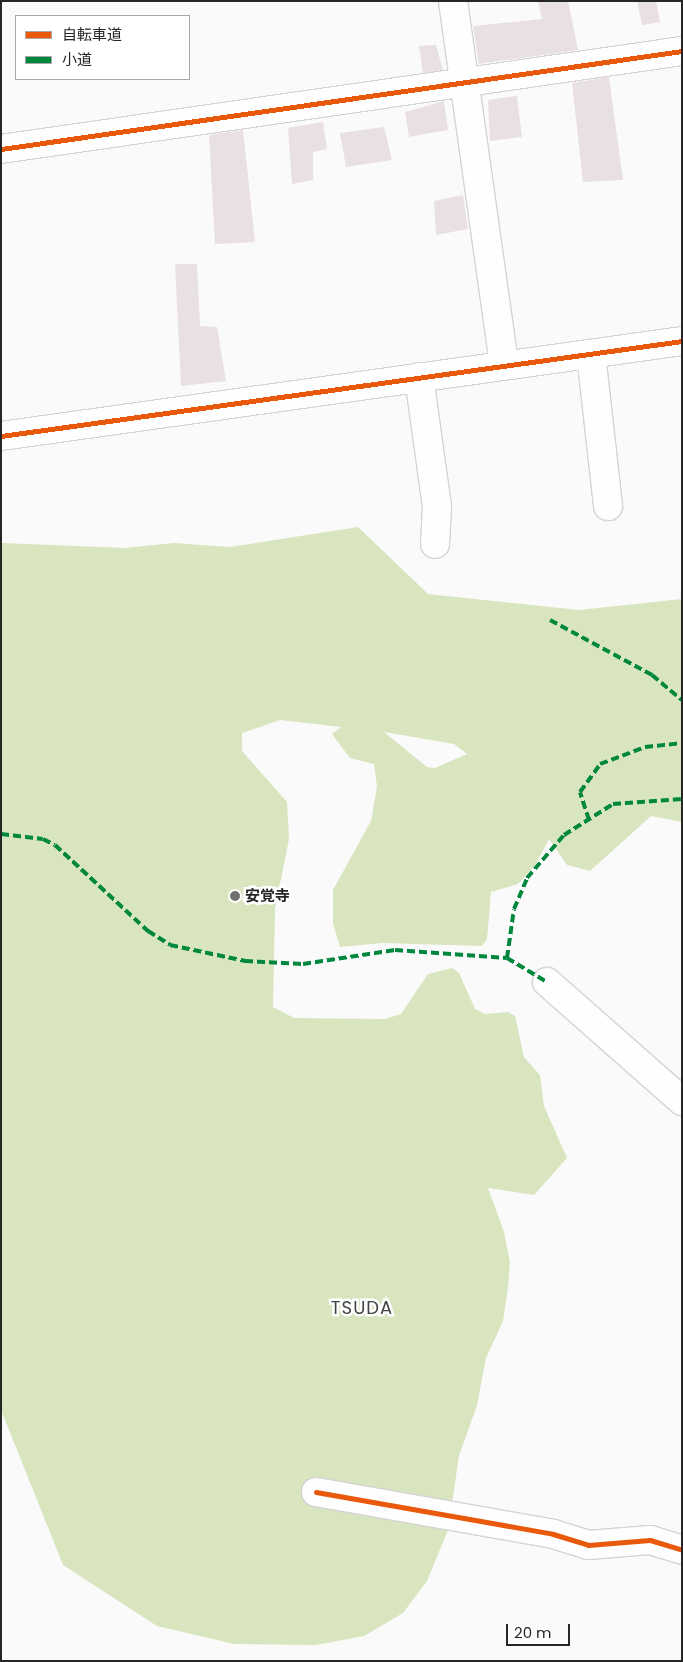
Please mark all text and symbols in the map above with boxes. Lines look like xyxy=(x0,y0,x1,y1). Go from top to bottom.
legend xyxy=(15,15,190,80)
text: 自転車道 xyxy=(62,24,122,45)
text: 小道 xyxy=(62,49,92,70)
place label: 安覚寺 xyxy=(245,887,290,905)
marker: 安覚寺 xyxy=(229,890,241,902)
district label: TSUDA xyxy=(330,1297,394,1319)
scale bar xyxy=(508,1614,572,1646)
text: 20 m xyxy=(514,1622,552,1643)

